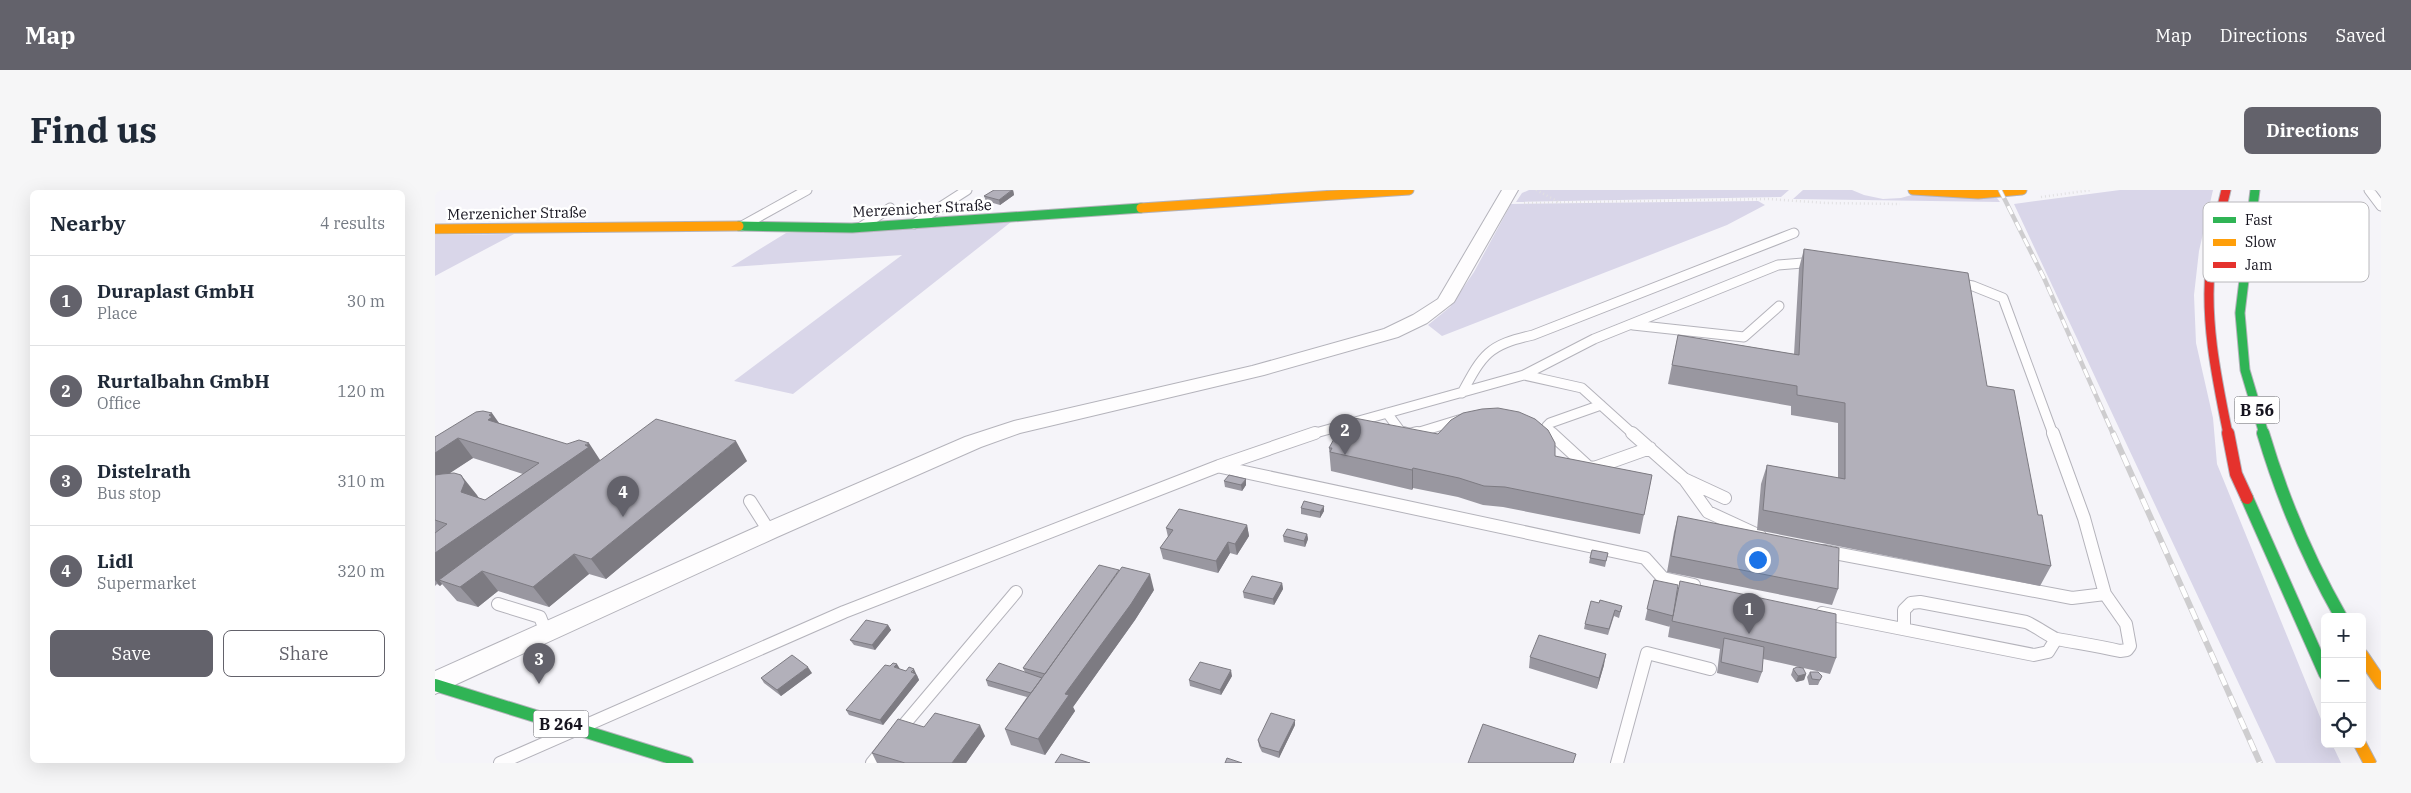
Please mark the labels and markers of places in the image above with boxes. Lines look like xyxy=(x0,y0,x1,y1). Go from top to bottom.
pin: 2 xyxy=(1329,414,1361,455)
pin: 4 xyxy=(607,476,639,517)
pin: 1 xyxy=(1733,593,1765,634)
pin: 3 xyxy=(523,643,555,684)

